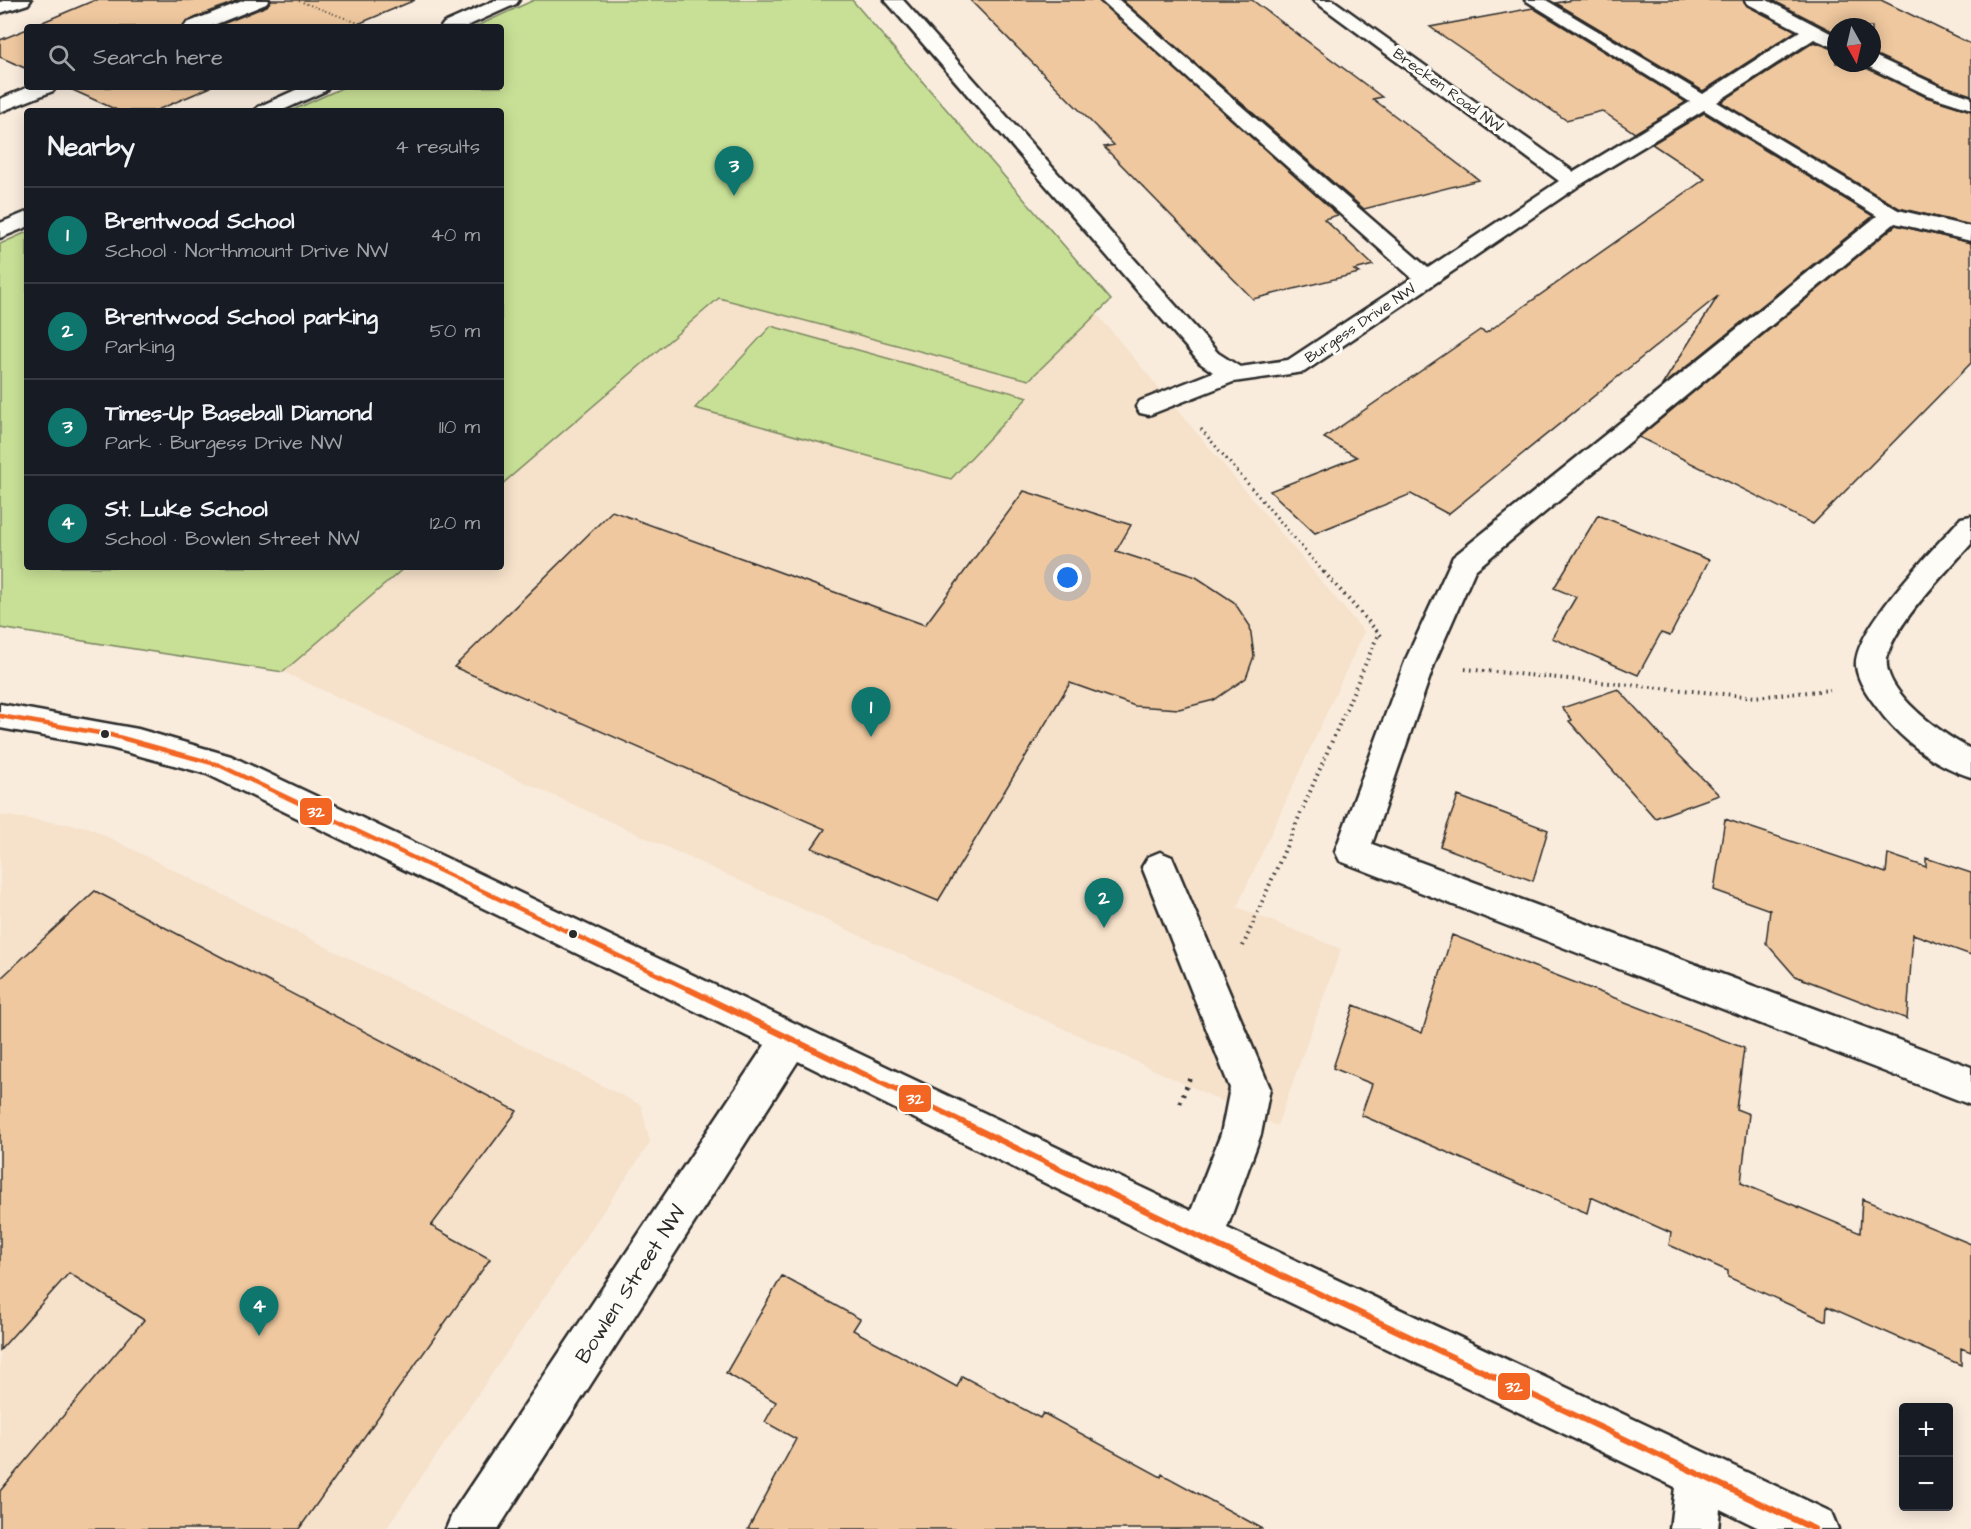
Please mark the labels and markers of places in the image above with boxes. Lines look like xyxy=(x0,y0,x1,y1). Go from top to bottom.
pin: 3 xyxy=(714,146,754,196)
pin: 1 xyxy=(852,688,890,737)
unlabelled marker xyxy=(99,728,111,740)
pin: 2 xyxy=(1084,878,1124,928)
unlabelled marker xyxy=(567,928,579,940)
pin: 4 xyxy=(240,1286,278,1336)

